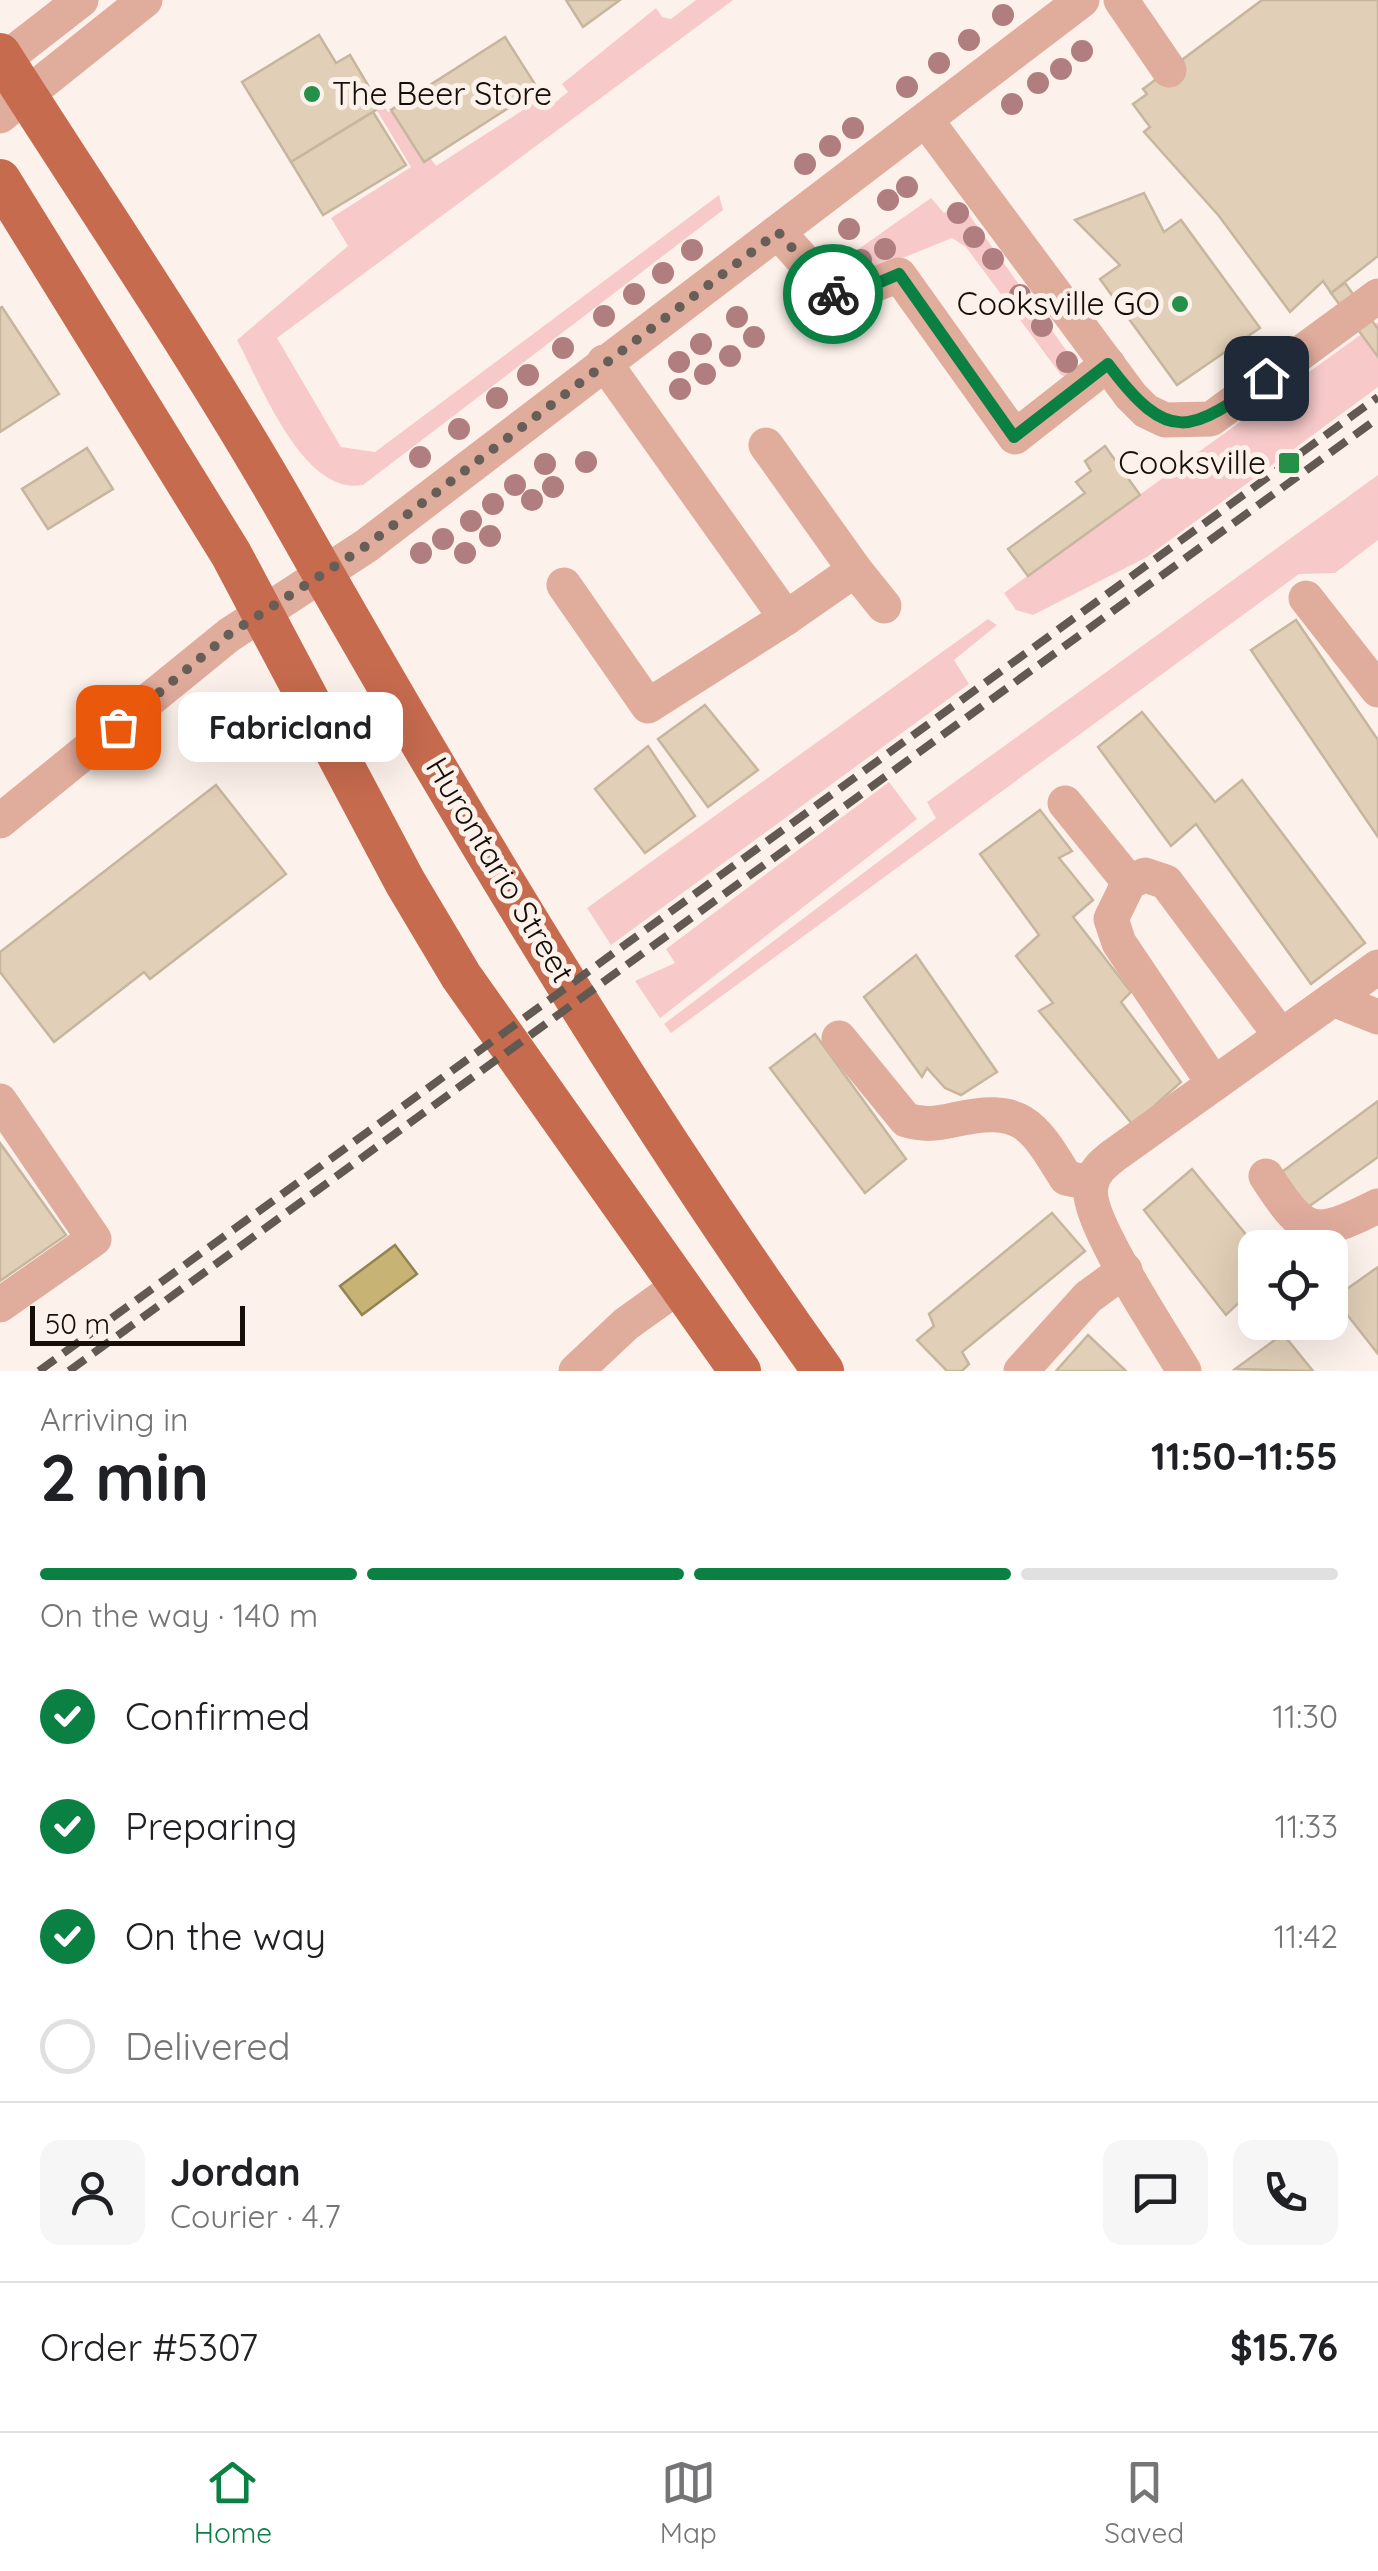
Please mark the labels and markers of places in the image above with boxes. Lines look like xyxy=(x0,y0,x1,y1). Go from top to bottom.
place label: The Beer Store xyxy=(332,73,552,113)
marker: The Beer Store xyxy=(301,83,323,105)
place label: Cooksville GO xyxy=(957,283,1160,323)
marker: Cooksville GO xyxy=(1169,293,1191,315)
pin xyxy=(1224,336,1309,421)
place label: Cooksville xyxy=(1118,442,1266,482)
marker: Cooksville xyxy=(1276,450,1302,476)
pin xyxy=(76,685,161,770)
callout: Fabricland xyxy=(178,692,403,762)

